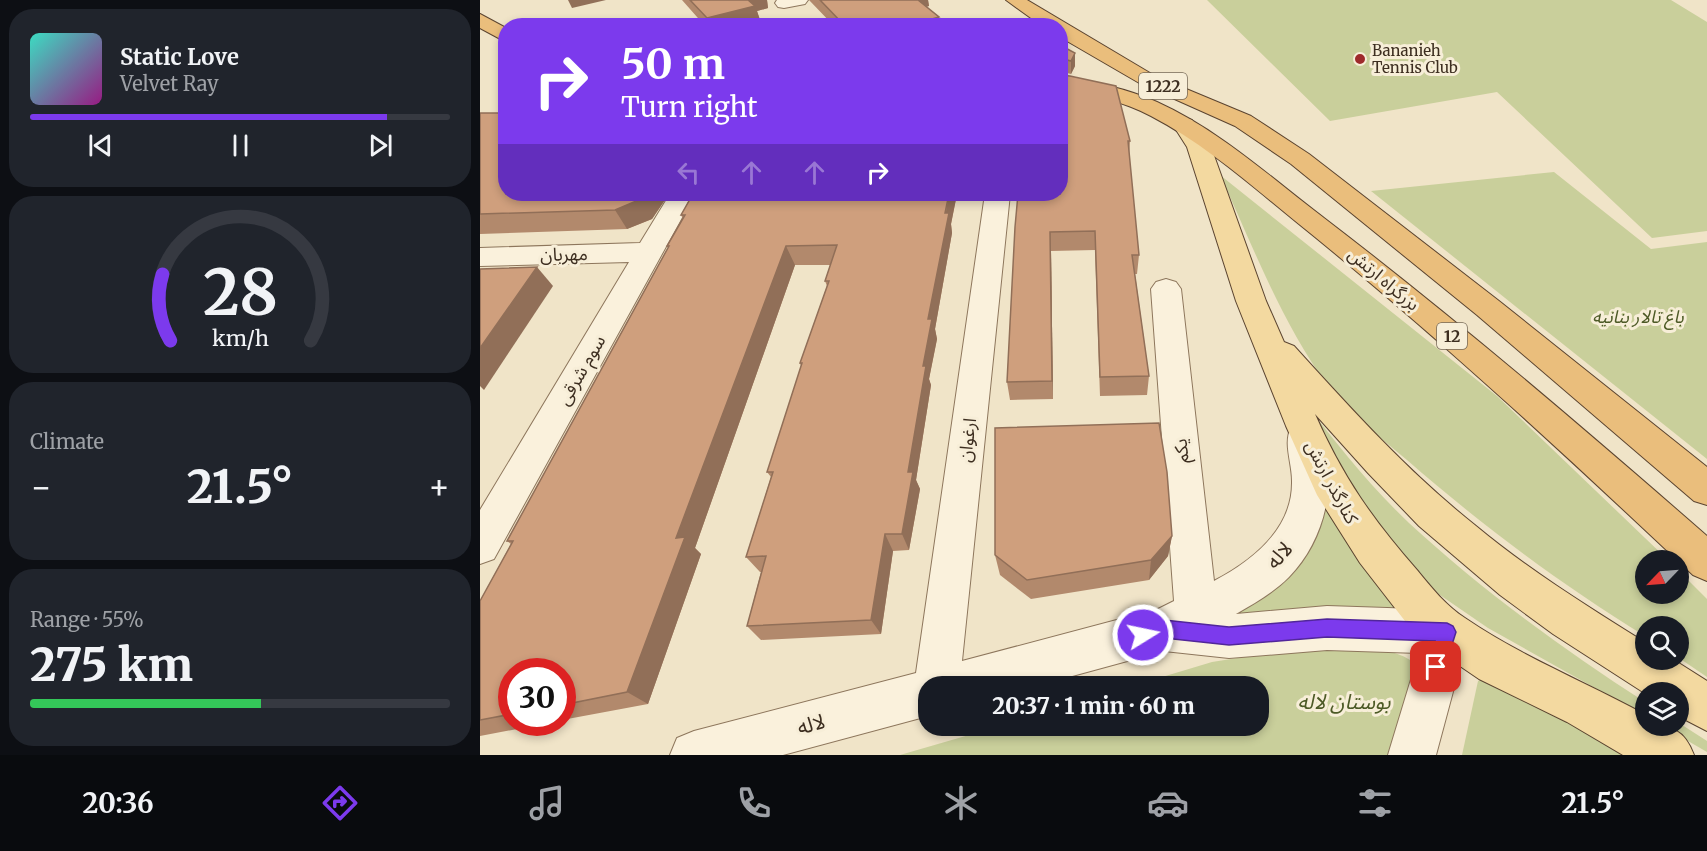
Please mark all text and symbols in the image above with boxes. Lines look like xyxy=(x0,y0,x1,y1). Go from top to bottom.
text: 50 m xyxy=(621,38,725,90)
place label: Bananieh Tennis Club xyxy=(1372,41,1458,77)
icon: right xyxy=(522,42,600,120)
text: Static Love xyxy=(120,43,239,71)
marker: Bananieh Tennis Club xyxy=(1353,52,1367,66)
text: Velvet Ray xyxy=(120,71,219,96)
road number: 1222 xyxy=(1139,73,1187,99)
text: Turn right xyxy=(621,90,758,124)
icon: previous xyxy=(84,129,117,162)
icon: pause xyxy=(224,129,257,162)
icon: next xyxy=(364,129,397,162)
icon: left xyxy=(672,156,705,189)
icon: ahead xyxy=(735,156,768,189)
icon: ahead xyxy=(798,156,831,189)
icon: right xyxy=(861,156,894,189)
street label: مهربان xyxy=(540,242,588,266)
street label: بزرگراه ارتش xyxy=(1344,242,1424,316)
text: 28 xyxy=(203,254,277,332)
park label: باغ تالار بنانیه xyxy=(1592,305,1684,331)
road number: 12 xyxy=(1437,323,1467,349)
text: km/h xyxy=(212,326,268,353)
street label: سوم شرقی xyxy=(552,331,613,411)
street label: ارغوان xyxy=(953,416,981,464)
text: Climate xyxy=(30,429,104,454)
street label: کنارگذر ارتش xyxy=(1300,436,1364,528)
street label: یکم xyxy=(1168,438,1196,464)
text: 21.5° xyxy=(187,459,293,515)
text: − xyxy=(30,467,52,508)
text: + xyxy=(428,467,450,508)
street label: لاله xyxy=(1260,536,1298,574)
north arrow xyxy=(1635,550,1689,604)
map controls xyxy=(1635,550,1689,736)
position arrow xyxy=(1111,603,1175,667)
text: Range · 55% xyxy=(30,607,144,632)
button: search xyxy=(1635,616,1689,670)
text: 275 km xyxy=(30,637,193,693)
pin xyxy=(1410,641,1461,692)
icon: arrive xyxy=(1419,650,1452,683)
speed limit sign: 30 xyxy=(498,658,576,736)
button: layers xyxy=(1635,682,1689,736)
park label: بوستان لاله xyxy=(1298,688,1391,715)
text: 20:37 · 1 min · 60 m xyxy=(992,692,1195,720)
street label: لاله xyxy=(794,707,828,741)
icon: directions xyxy=(319,782,361,824)
icon: music xyxy=(526,782,568,824)
icon: phone xyxy=(733,782,775,824)
icon: climate xyxy=(940,782,982,824)
icon: car xyxy=(1147,782,1189,824)
icon: filters xyxy=(1354,782,1396,824)
text: 20:36 xyxy=(83,786,154,820)
text: 21.5° xyxy=(1561,786,1624,820)

